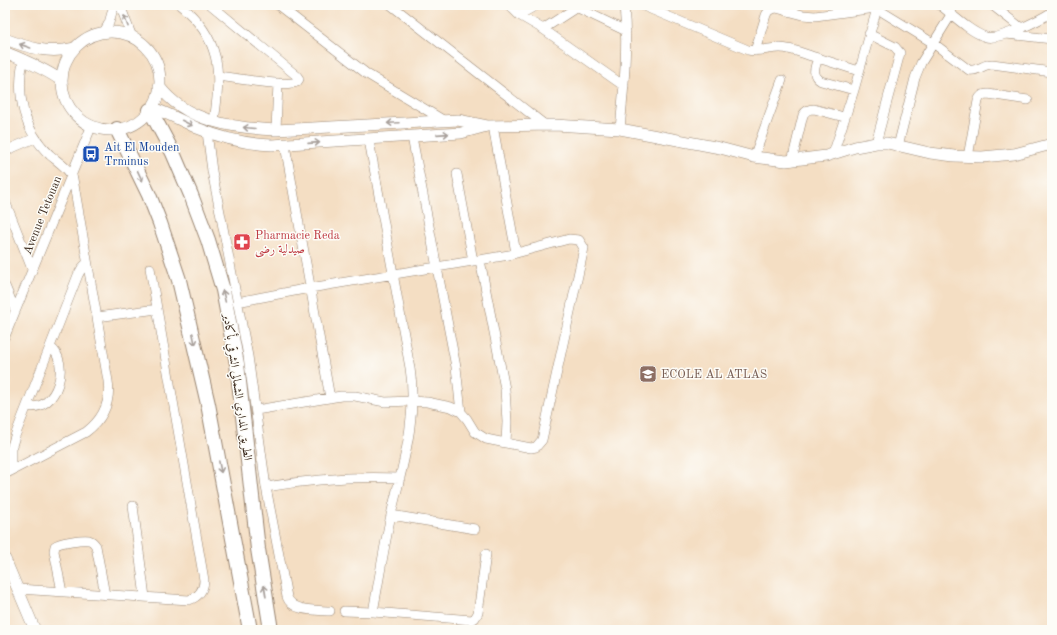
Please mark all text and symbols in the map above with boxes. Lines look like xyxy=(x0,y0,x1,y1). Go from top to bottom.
one-way arrow xyxy=(122,15,129,28)
one-way arrow xyxy=(20,42,32,50)
one-way arrow xyxy=(387,119,400,127)
one-way arrow xyxy=(181,120,193,127)
one-way arrow xyxy=(243,125,256,132)
one-way arrow xyxy=(437,131,450,138)
one-way arrow xyxy=(307,140,320,147)
place label: Ait El Mouden Trminus xyxy=(104,142,180,168)
bus stop icon: Ait El Mouden Trminus xyxy=(81,144,101,164)
one-way arrow xyxy=(137,170,144,182)
street label: Avenue Tetouan xyxy=(22,174,64,256)
place label: Pharmacie Reda صيدلية رضى xyxy=(255,230,340,258)
pharmacy icon: Pharmacie Reda صيدلية رضى xyxy=(232,232,252,252)
one-way arrow xyxy=(220,290,228,303)
street label: الطريق المداري الشمالي الشرقي بأكادير xyxy=(218,311,256,462)
one-way arrow xyxy=(190,333,198,346)
school or university icon: ECOLE AL ATLAS xyxy=(638,364,658,384)
place label: ECOLE AL ATLAS xyxy=(661,369,767,381)
one-way arrow xyxy=(216,460,224,473)
one-way arrow xyxy=(261,585,269,598)

